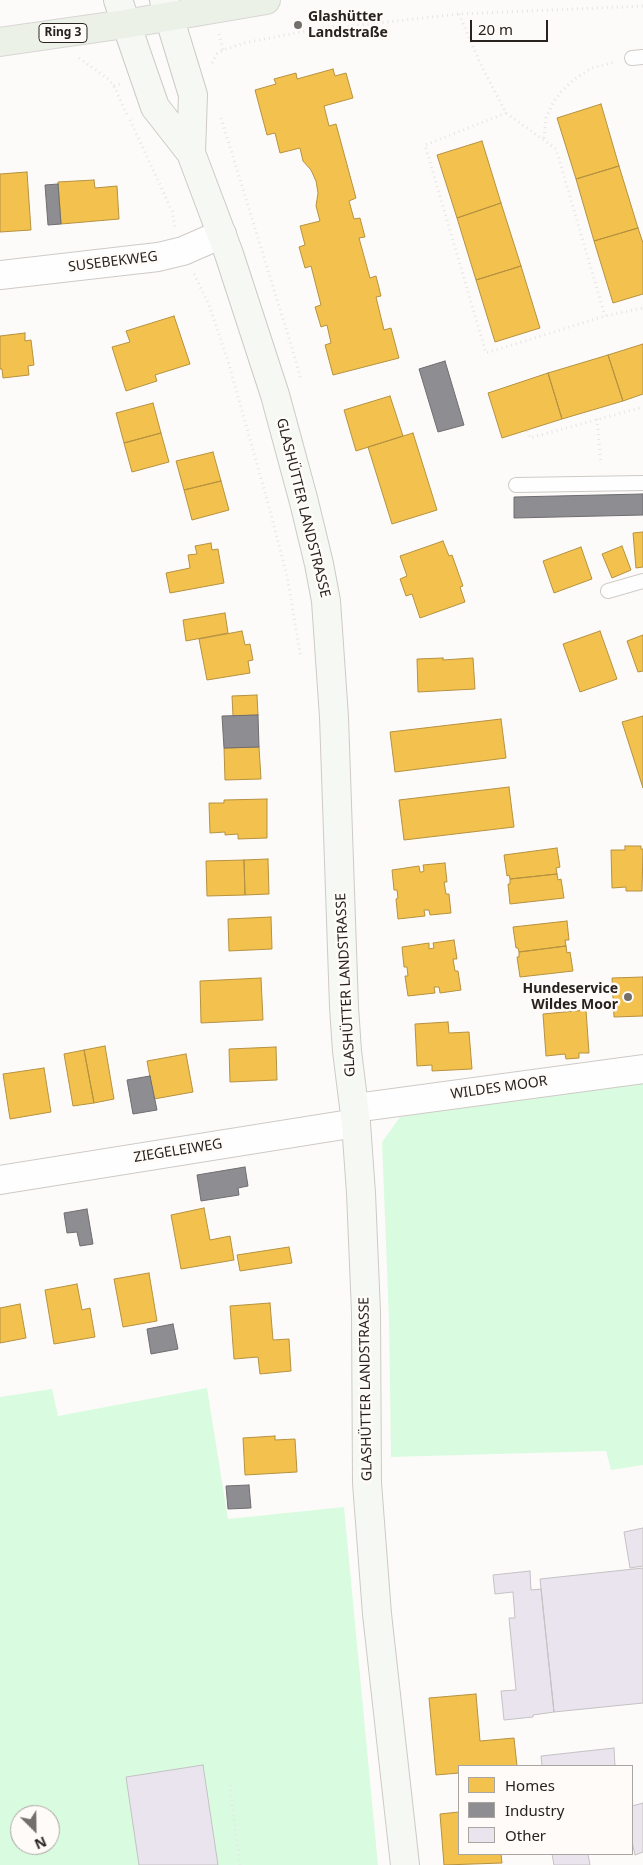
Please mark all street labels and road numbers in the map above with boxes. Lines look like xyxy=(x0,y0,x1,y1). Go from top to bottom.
road number: Ring 3 xyxy=(39,23,87,42)
street label: SUSEBEKWEG xyxy=(67,248,159,276)
street label: GLASHÜTTER LANDSTRASSE xyxy=(273,417,333,599)
street label: GLASHÜTTER LANDSTRASSE xyxy=(333,893,359,1077)
street label: WILDES MOOR xyxy=(449,1073,549,1103)
street label: ZIEGELEIWEG xyxy=(133,1136,223,1166)
street label: GLASHÜTTER LANDSTRASSE xyxy=(356,1297,376,1481)

